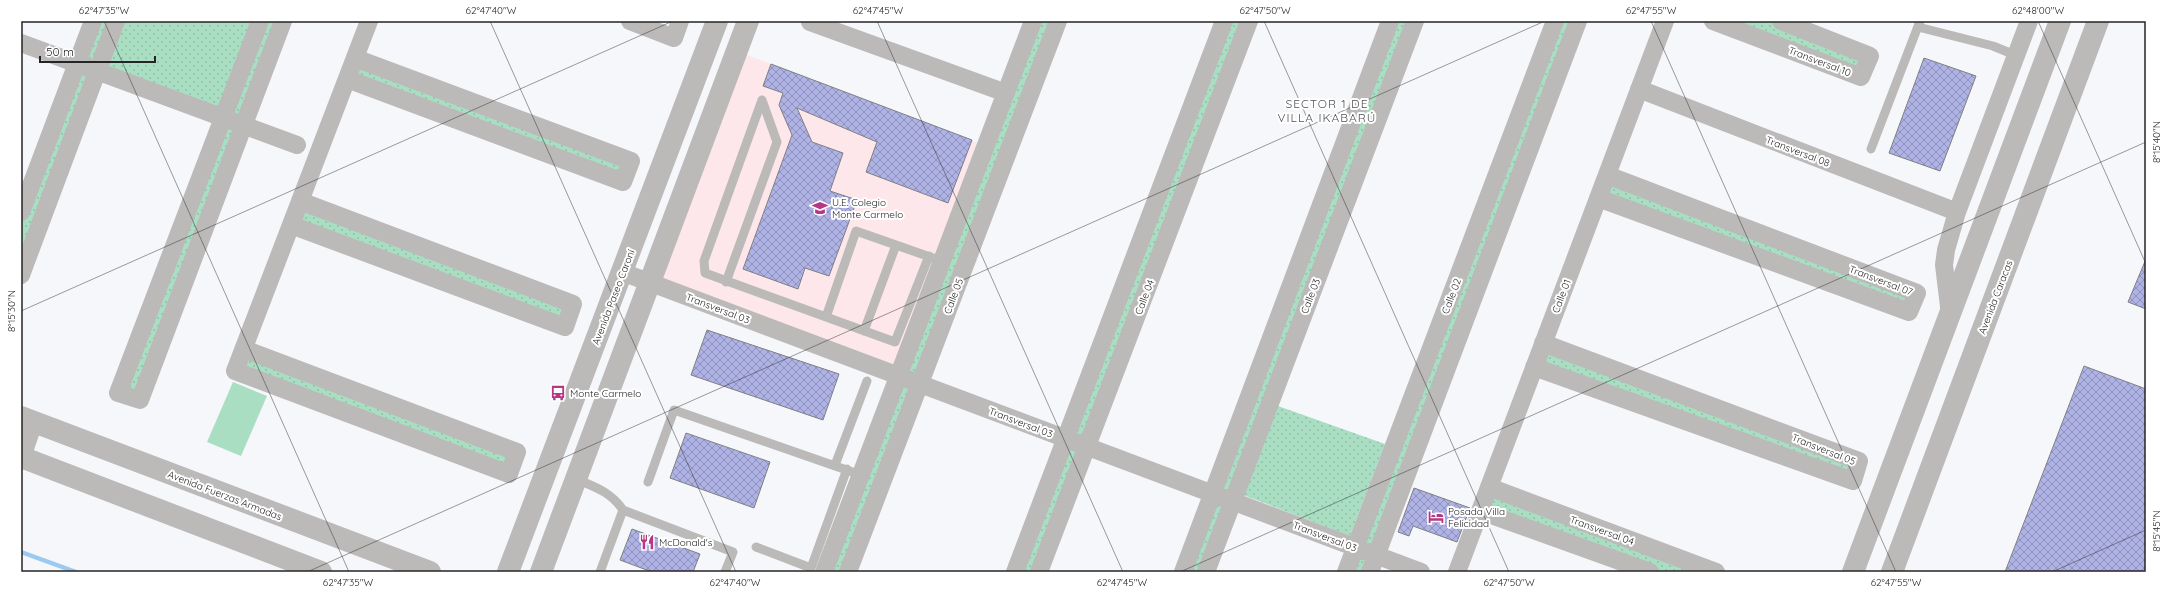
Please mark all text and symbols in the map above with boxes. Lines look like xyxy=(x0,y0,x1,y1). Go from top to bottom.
text: 62°47'35"W xyxy=(79,4,130,17)
text: 62°47'40"W xyxy=(466,4,517,17)
text: 62°47'45"W xyxy=(853,4,904,17)
text: 62°47'50"W xyxy=(1239,4,1291,17)
text: 62°47'55"W xyxy=(1626,4,1677,17)
text: 62°48'00"W xyxy=(2012,4,2064,17)
scale bar xyxy=(40,38,155,64)
text: 50 m xyxy=(46,44,74,59)
street label: Transversal 10 xyxy=(1787,44,1853,79)
district label: SECTOR 1 DE VILLA IKABARÚ xyxy=(1278,96,1376,125)
text: 8°15'40"N xyxy=(2150,121,2163,163)
street label: Transversal 08 xyxy=(1764,133,1832,170)
place label: U.E. Colegio Monte Carmelo xyxy=(832,196,903,221)
school or university icon: U.E. Colegio Monte Carmelo xyxy=(811,199,829,217)
street label: Avenida Paseo Caroní xyxy=(589,247,638,347)
street label: Avenida Caracas xyxy=(1975,258,2016,336)
street label: Transversal 07 xyxy=(1847,262,1914,299)
street label: Calle 02 xyxy=(1439,276,1464,316)
street label: Calle 05 xyxy=(941,277,966,316)
street label: Calle 03 xyxy=(1298,277,1323,316)
street label: Calle 01 xyxy=(1549,277,1574,315)
street label: Calle 04 xyxy=(1132,278,1157,317)
text: 8°15'30"N xyxy=(5,290,18,332)
street label: Transversal 03 xyxy=(684,290,752,327)
bus stop icon: Monte Carmelo xyxy=(549,384,567,402)
place label: Monte Carmelo xyxy=(570,387,641,400)
street label: Transversal 03 xyxy=(987,404,1055,441)
street label: Transversal 05 xyxy=(1790,431,1858,468)
street label: Avenida Fuerzas Armadas xyxy=(166,468,284,523)
place label: Posada Villa Felicidad xyxy=(1448,505,1505,530)
hotel icon: Posada Villa Felicidad xyxy=(1427,508,1445,526)
text: 8°15'45"N xyxy=(2150,510,2163,552)
street label: Transversal 04 xyxy=(1568,513,1636,548)
street label: Transversal 03 xyxy=(1291,518,1359,555)
restaurant icon: McDonald's xyxy=(638,533,656,551)
place label: McDonald's xyxy=(659,536,713,549)
text: 62°47'35"W xyxy=(323,576,374,589)
text: 62°47'40"W xyxy=(710,576,761,589)
text: 62°47'45"W xyxy=(1097,576,1148,589)
text: 62°47'50"W xyxy=(1483,576,1535,589)
text: 62°47'55"W xyxy=(1871,576,1922,589)

